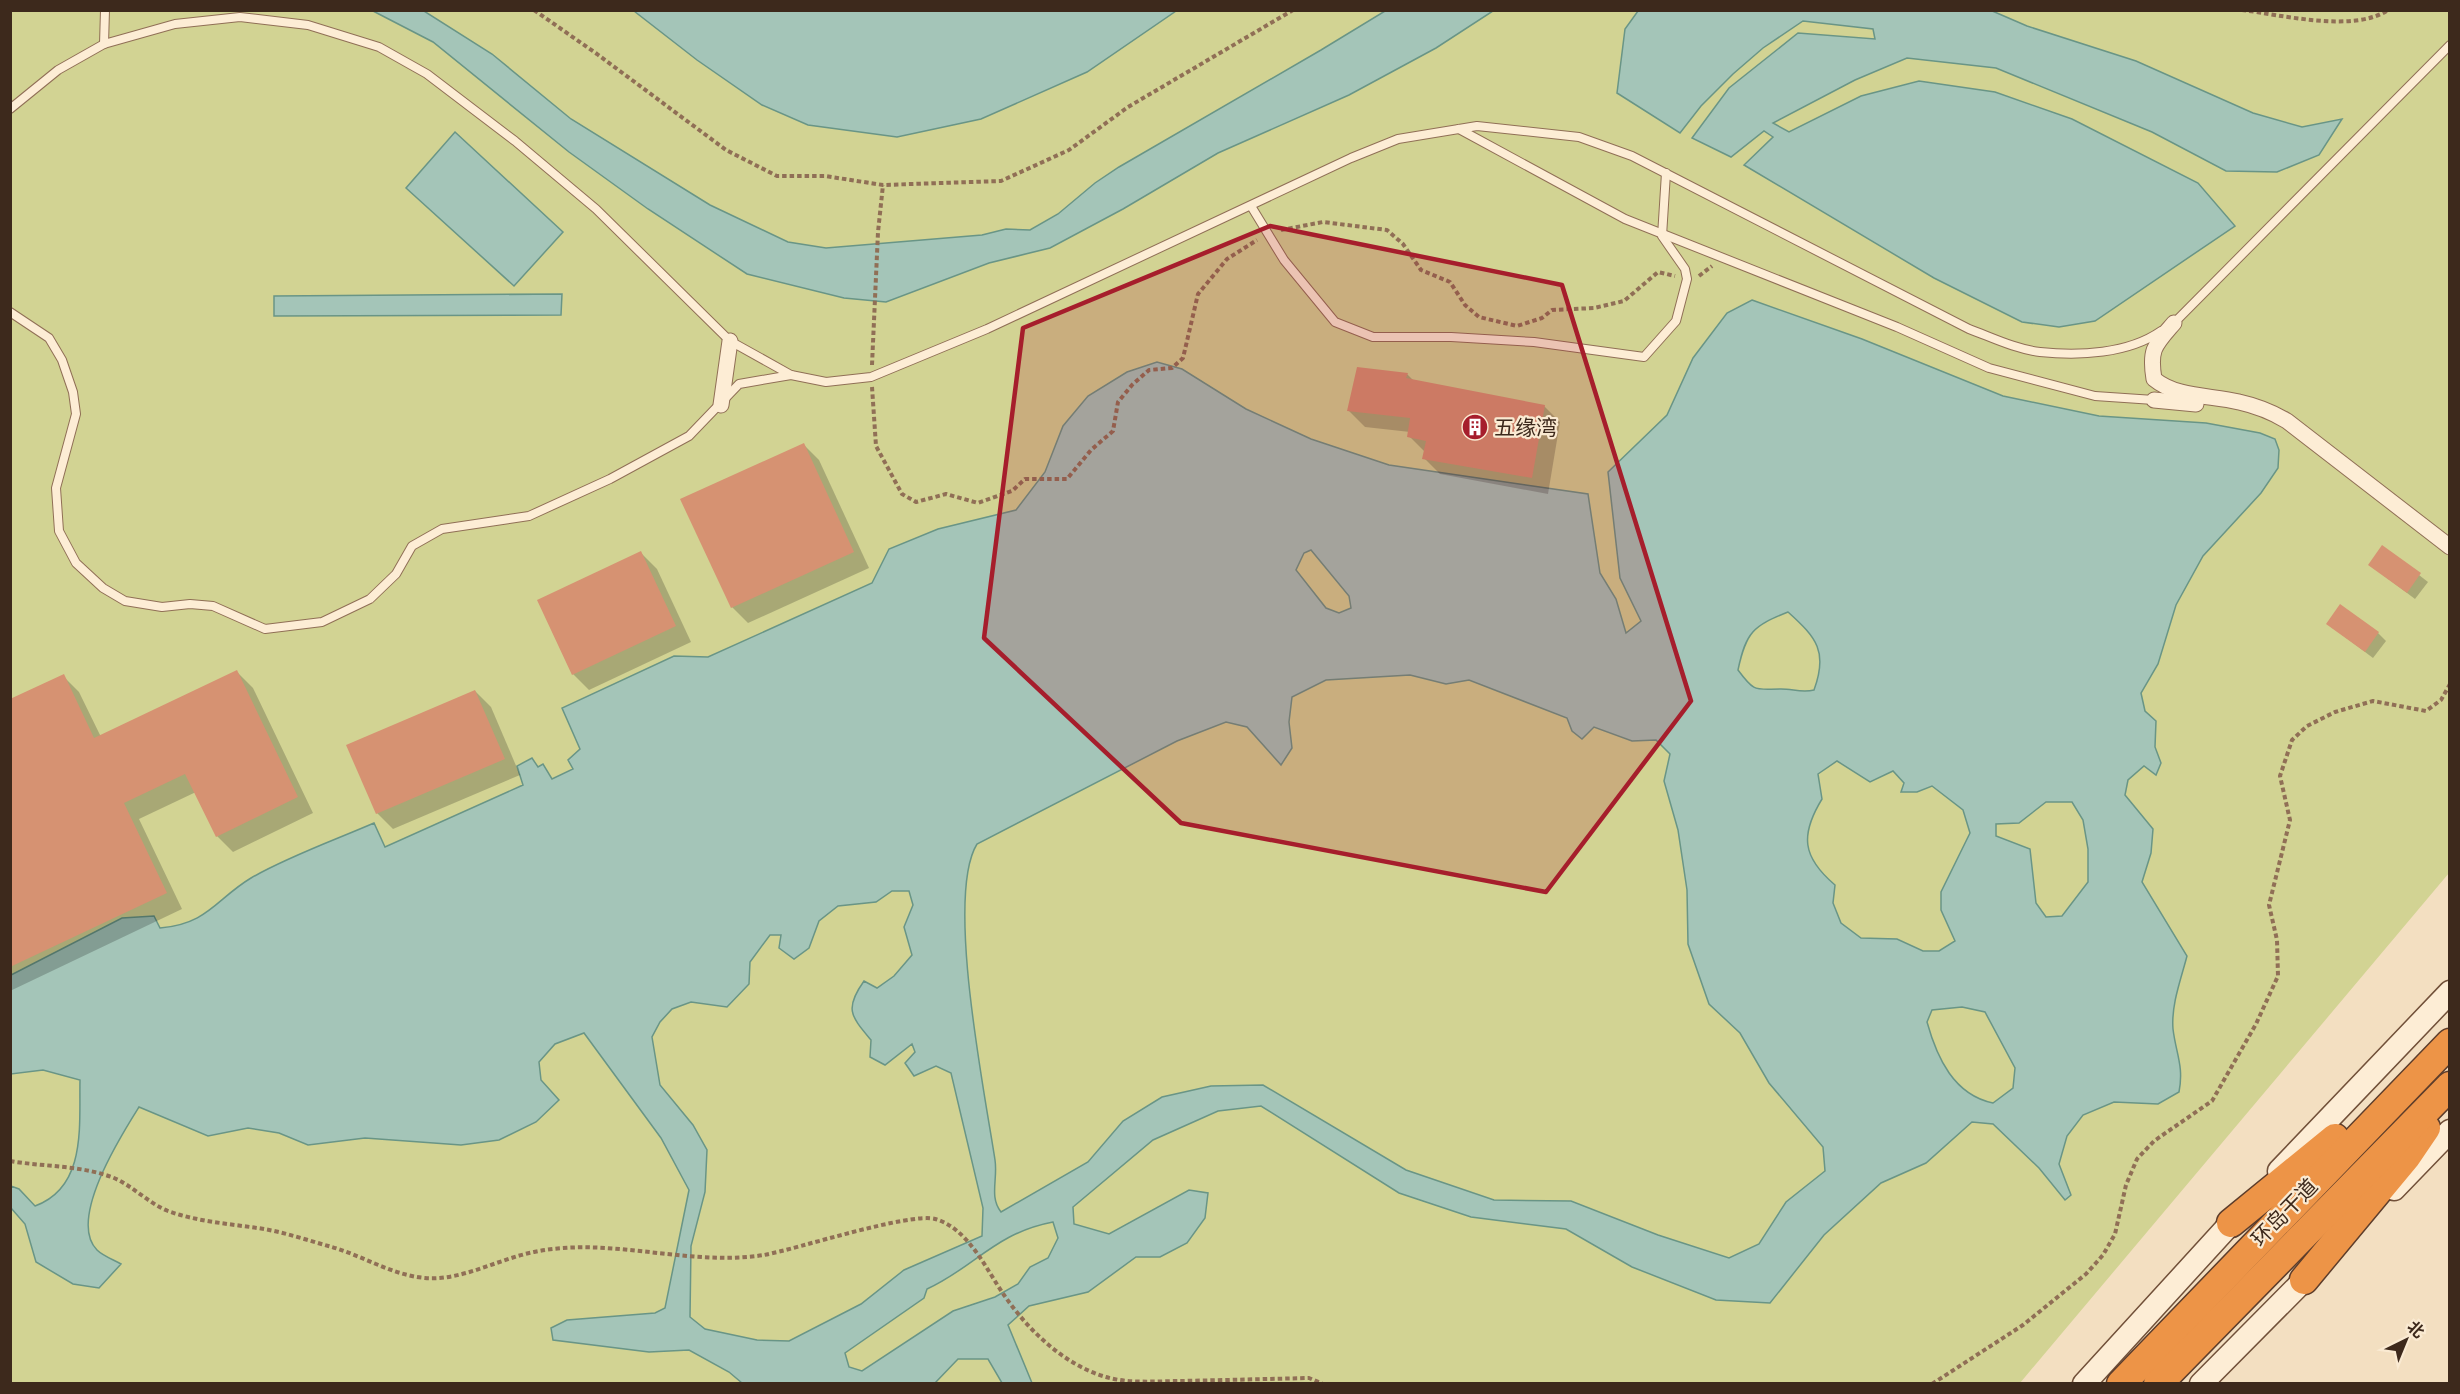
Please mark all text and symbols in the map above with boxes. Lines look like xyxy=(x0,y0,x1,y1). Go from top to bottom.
building icon: 五缘湾 xyxy=(1460,412,1490,442)
place label: 五缘湾 xyxy=(1494,413,1557,441)
street label: 环岛干道 xyxy=(2245,1172,2323,1252)
north arrow xyxy=(2376,1310,2436,1370)
text: 北 xyxy=(2403,1316,2430,1343)

